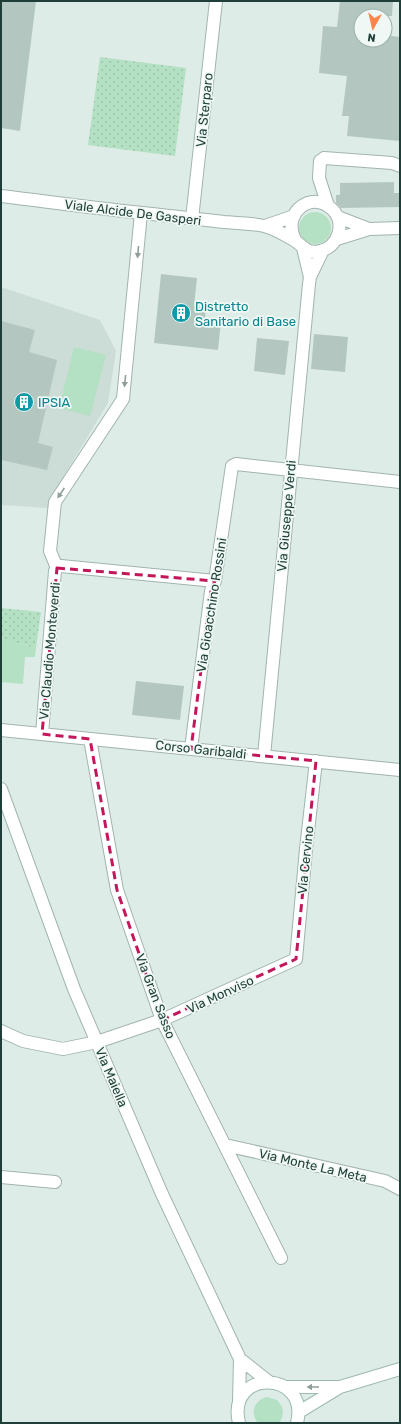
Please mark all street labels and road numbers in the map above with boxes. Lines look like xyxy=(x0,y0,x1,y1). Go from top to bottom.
street label: Via Sterparo xyxy=(193,72,216,148)
street label: Viale Alcide De Gasperi xyxy=(64,197,202,228)
street label: Via Giuseppe Verdi xyxy=(274,460,299,573)
street label: Via Gioacchino Rossini xyxy=(193,537,230,673)
street label: Via Claudio Monteverdi xyxy=(36,582,63,720)
street label: Corso Garibaldi xyxy=(155,737,247,762)
street label: Via Cervino xyxy=(294,825,317,895)
street label: Via Gran Sasso xyxy=(132,952,179,1041)
street label: Via Monviso xyxy=(184,972,256,1016)
street label: Via Maiella xyxy=(92,1045,131,1109)
street label: Via Monte La Meta xyxy=(257,1146,368,1185)

